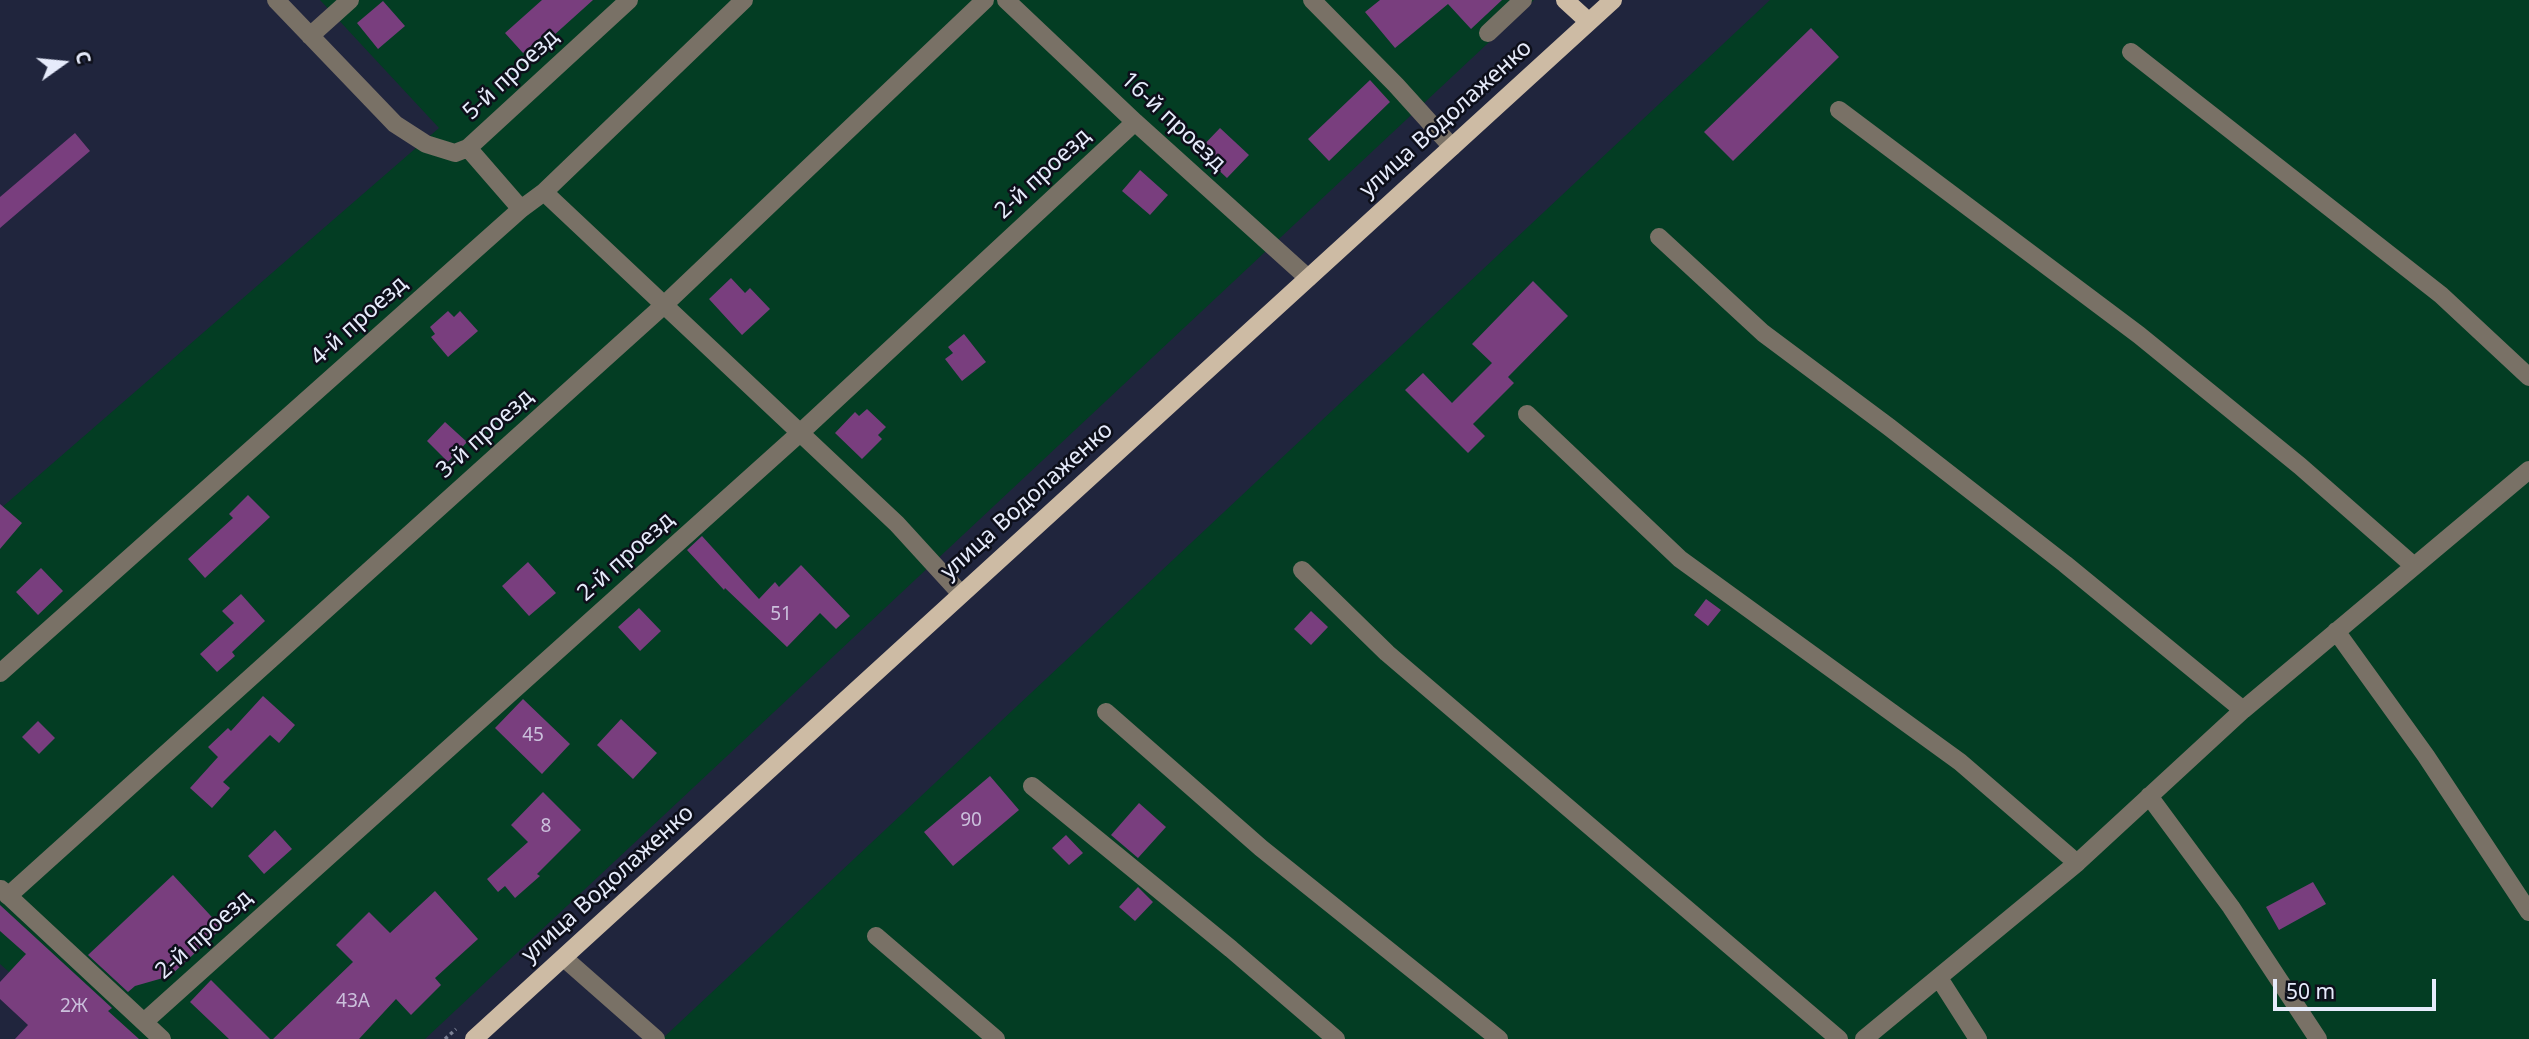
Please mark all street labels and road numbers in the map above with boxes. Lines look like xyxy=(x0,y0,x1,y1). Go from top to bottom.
street label: 5-й проезд xyxy=(458,24,564,126)
street label: улица Водолаженко xyxy=(1354,34,1538,204)
street label: 16-й проезд xyxy=(1115,66,1231,178)
street label: 2-й проезд xyxy=(990,123,1096,225)
street label: 4-й проезд xyxy=(305,271,413,371)
street label: 3-й проезд xyxy=(431,384,539,484)
street label: улица Водолаженко xyxy=(935,416,1119,586)
street label: 2-й проезд xyxy=(572,507,680,607)
street label: улица Водолаженко xyxy=(516,799,700,969)
street label: 2-й проезд xyxy=(150,885,258,985)

